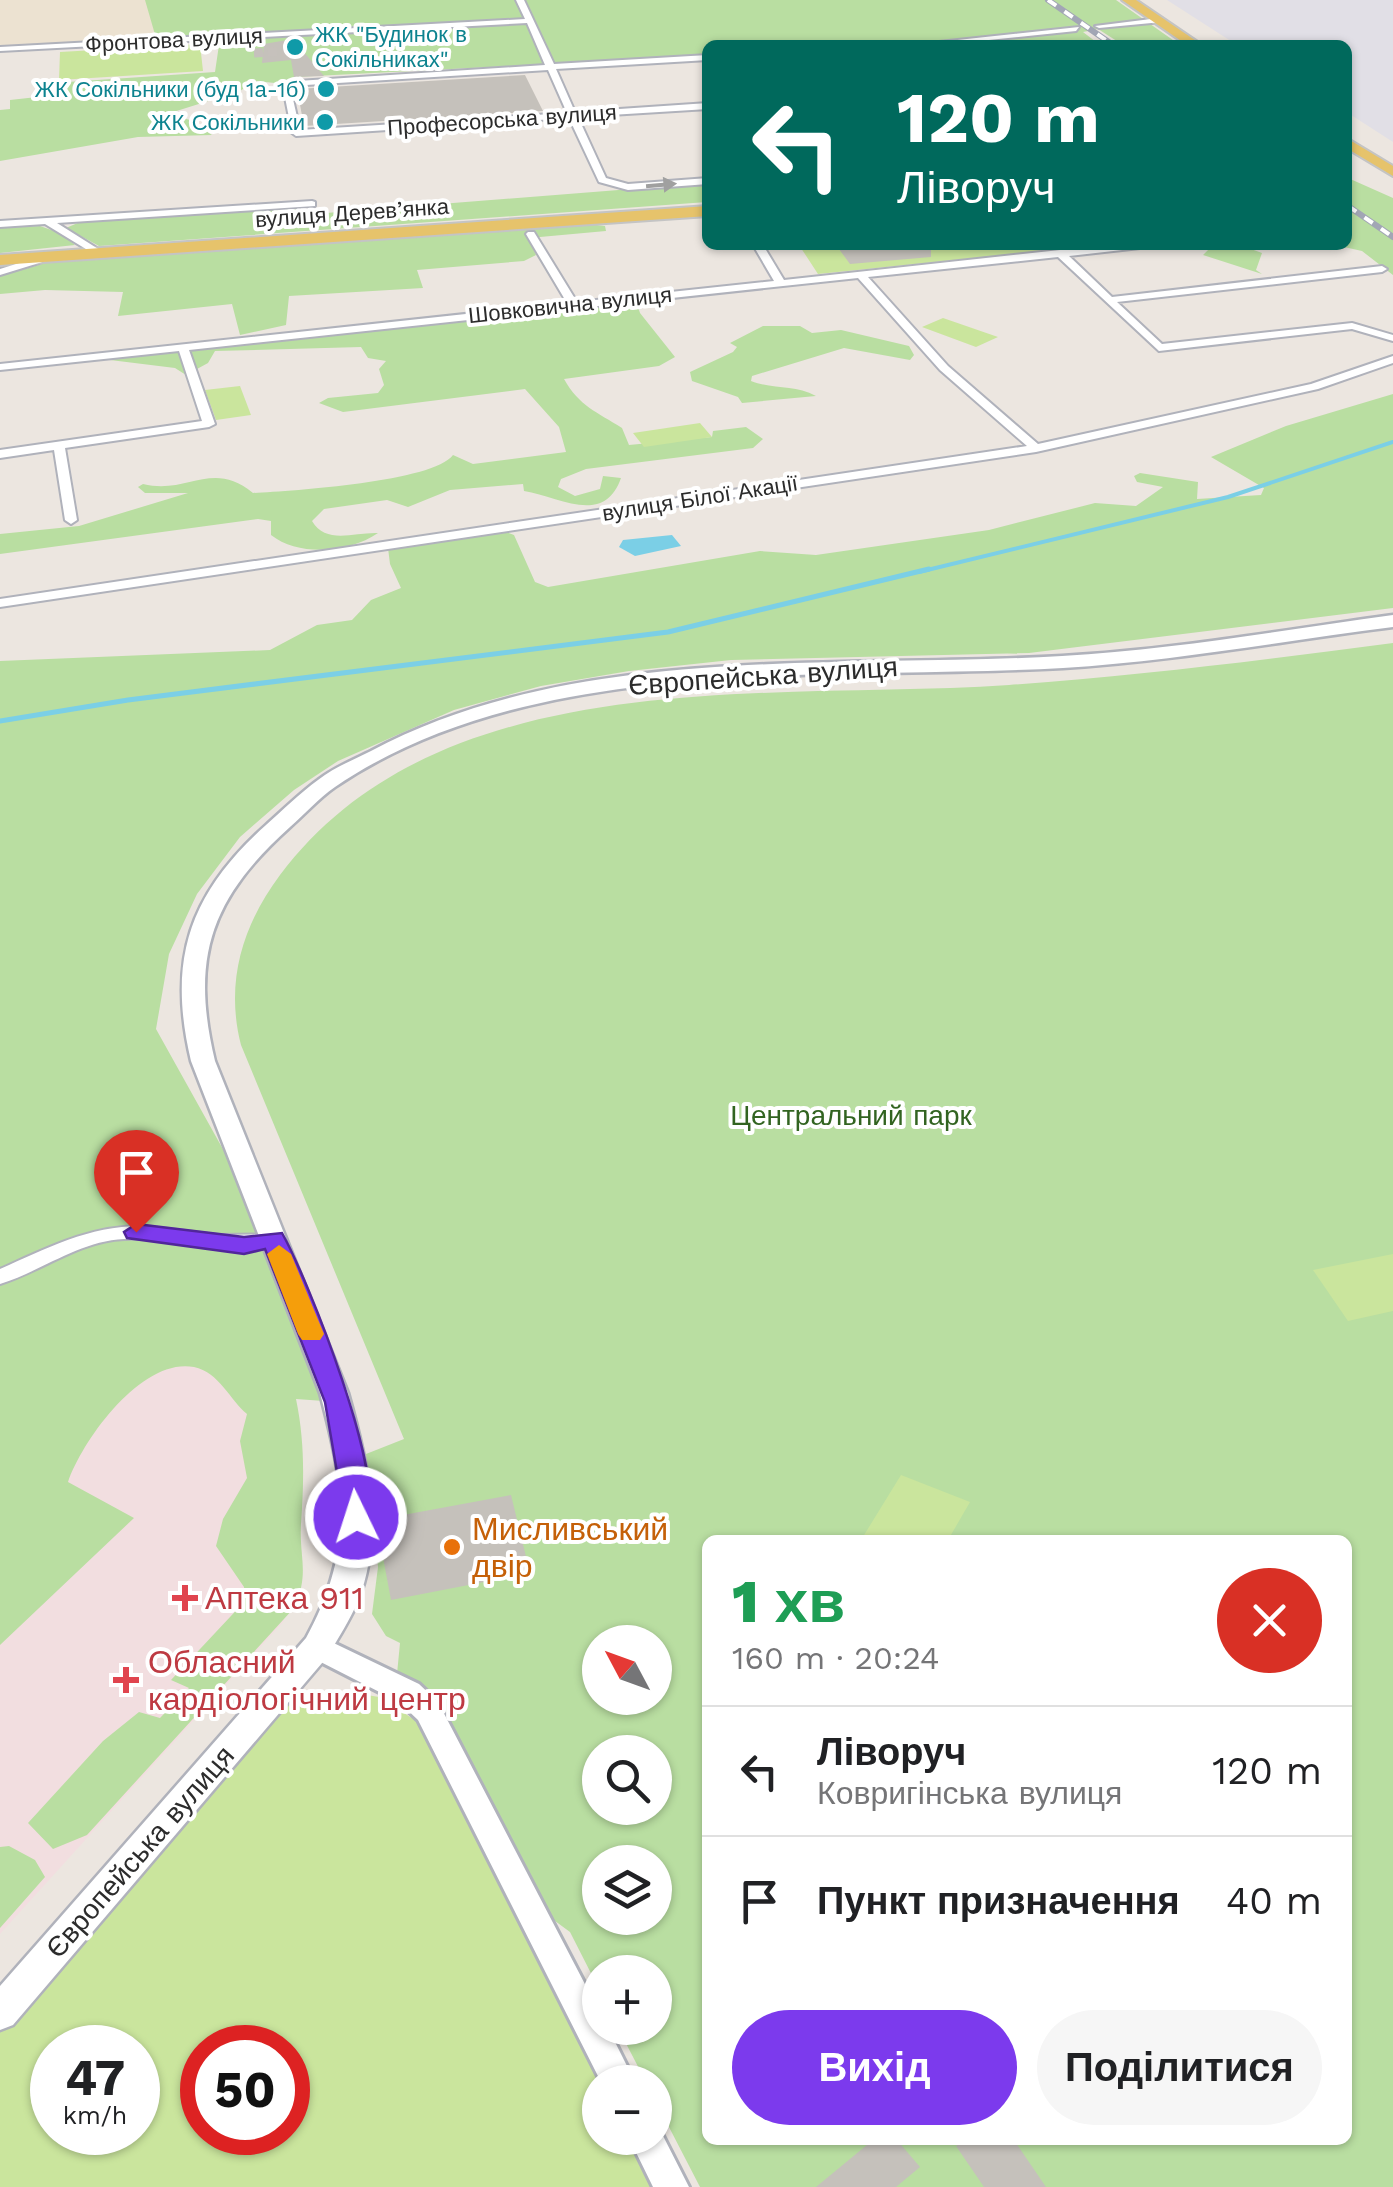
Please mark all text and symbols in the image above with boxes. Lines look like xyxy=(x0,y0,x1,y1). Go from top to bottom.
place label: ЖК "Будинок в Сокільниках" xyxy=(315,22,467,72)
street label: Фронтова вулиця xyxy=(84,23,264,57)
marker: ЖК "Будинок в Сокільниках" xyxy=(284,36,306,58)
place label: ЖК Сокільники (буд 1а-1б) xyxy=(35,77,306,102)
text: 120 m xyxy=(897,77,1100,159)
marker: ЖК Сокільники (буд 1а-1б) xyxy=(315,78,337,100)
icon: left xyxy=(732,80,862,210)
street label: Професорська вулиця xyxy=(386,100,618,140)
place label: ЖК Сокільники xyxy=(151,110,305,135)
marker: ЖК Сокільники xyxy=(314,111,336,133)
text: Ліворуч xyxy=(897,161,1055,214)
one-way arrow xyxy=(645,176,677,192)
street label: вулиця Дерев’янка xyxy=(254,194,450,232)
street label: Шовковична вулиця xyxy=(467,282,673,328)
street label: вулиця Білої Акації xyxy=(600,470,800,526)
street label: Європейська вулиця xyxy=(627,650,899,702)
park label: Центральний парк xyxy=(730,1099,972,1132)
pin xyxy=(94,1130,179,1233)
icon: arrive xyxy=(109,1145,164,1200)
position arrow xyxy=(304,1465,408,1569)
place label: Мисливський двір xyxy=(472,1510,668,1585)
marker: Мисливський двір xyxy=(441,1536,463,1558)
text: 1 хв xyxy=(732,1566,845,1637)
button: close xyxy=(1217,1568,1322,1673)
place label: Аптека 911 xyxy=(205,1579,364,1617)
marker: Аптека 911 xyxy=(174,1587,196,1609)
north arrow xyxy=(582,1625,672,1715)
map controls xyxy=(582,1625,672,2155)
text: 160 m · 20:24 xyxy=(732,1639,940,1677)
place label: Обласний кардiологiчний центр xyxy=(148,1643,466,1718)
marker: Обласний кардiологiчний центр xyxy=(113,1667,139,1693)
text: Ліворуч xyxy=(817,1730,966,1774)
button: search xyxy=(582,1735,672,1825)
street label: Європейська вулиця xyxy=(39,1739,241,1965)
icon: left xyxy=(732,1744,787,1799)
text: 120 m xyxy=(1212,1749,1322,1793)
text: Ковригінська вулиця xyxy=(817,1774,1122,1812)
button: layers xyxy=(582,1845,672,1935)
icon: arrive xyxy=(732,1874,787,1929)
text: Пункт призначення xyxy=(817,1879,1180,1923)
text: 40 m xyxy=(1226,1879,1322,1923)
button: + xyxy=(582,1955,672,2045)
button: Вихід xyxy=(732,2010,1017,2125)
button: Поділитися xyxy=(1037,2010,1322,2125)
speed limit sign: 50 xyxy=(180,2025,310,2155)
text: 47 xyxy=(65,2048,125,2107)
button: − xyxy=(582,2065,672,2155)
text: km/h xyxy=(63,2101,127,2130)

